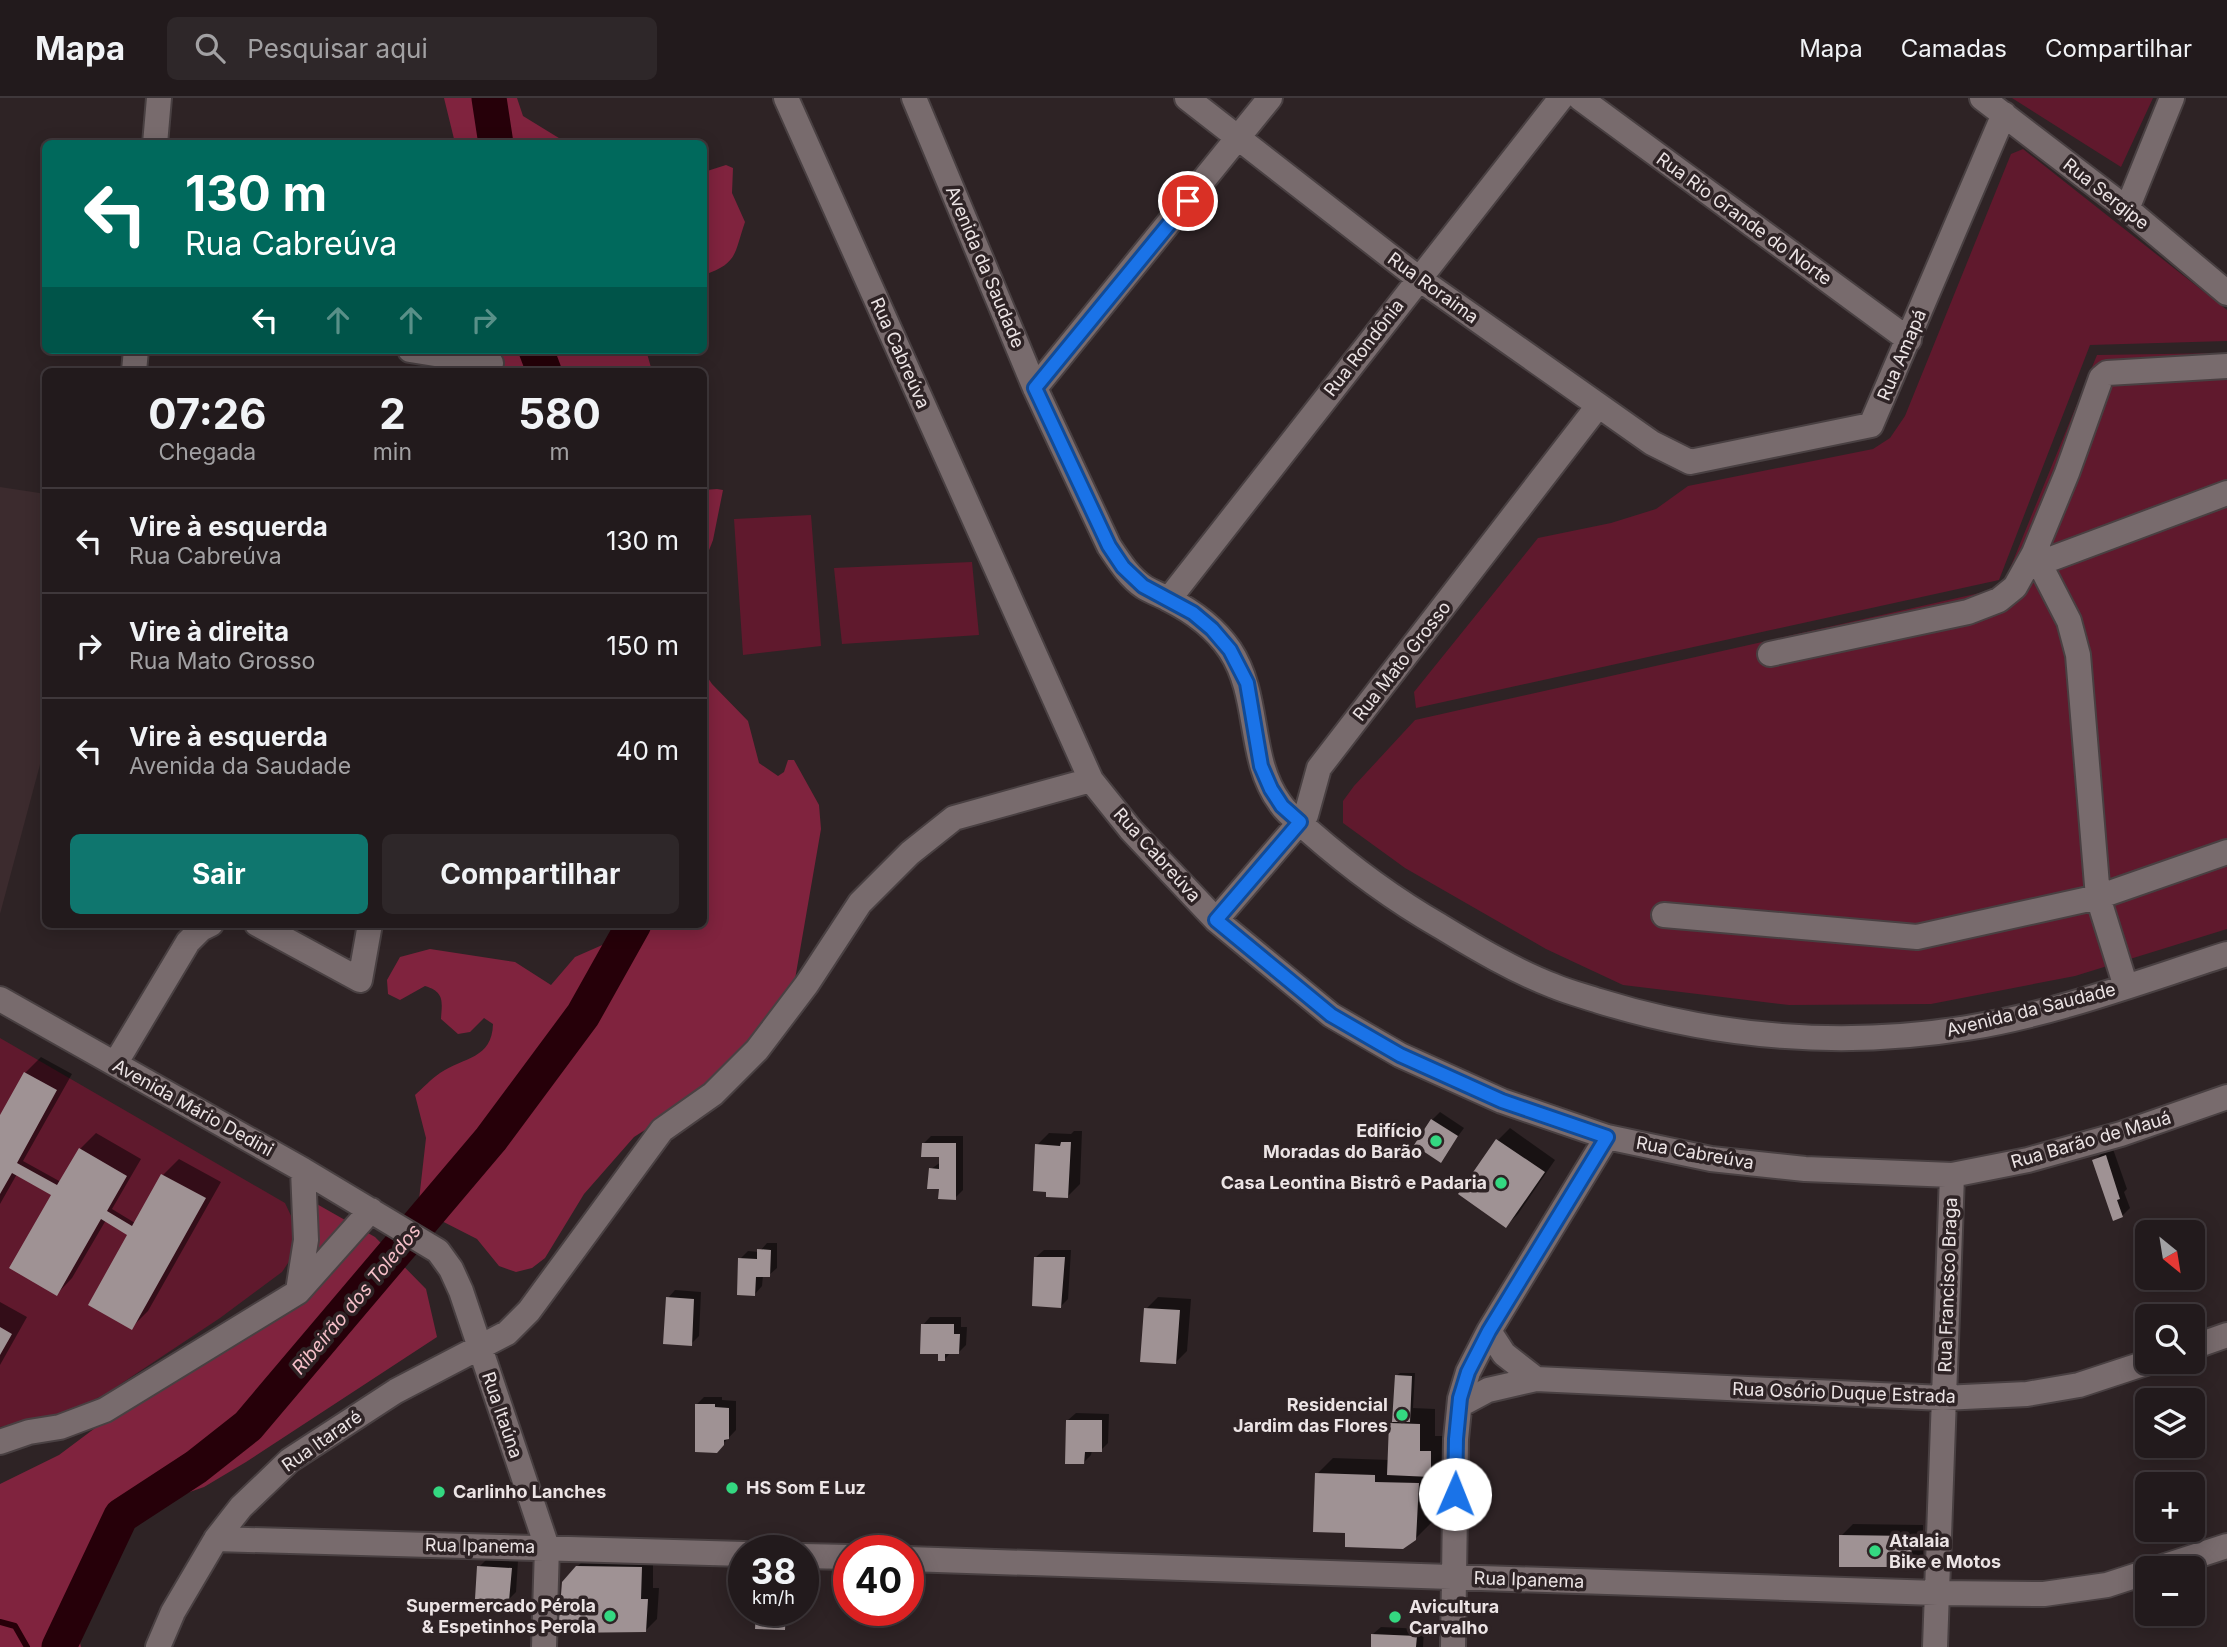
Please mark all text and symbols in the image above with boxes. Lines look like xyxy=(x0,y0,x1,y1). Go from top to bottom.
search box xyxy=(167,17,657,80)
text: Mapa xyxy=(35,28,125,68)
icon: search xyxy=(191,29,229,67)
text: Pesquisar aqui xyxy=(247,33,428,64)
text: Mapa xyxy=(1799,34,1863,63)
text: Camadas xyxy=(1901,34,2007,63)
text: Compartilhar xyxy=(2045,34,2192,63)
street label: Rua Rio Grande do Norte xyxy=(1653,148,1836,289)
street label: Rua Sergipe xyxy=(2059,154,2153,234)
text: 130 m xyxy=(185,164,327,223)
icon: left xyxy=(70,168,161,259)
pin xyxy=(1158,171,1218,231)
icon: arrive xyxy=(1169,182,1207,220)
street label: Avenida da Saudade xyxy=(942,183,1029,351)
text: Rua Cabreúva xyxy=(185,224,397,263)
street label: Rua Roraima xyxy=(1384,248,1483,327)
street label: Rua Cabreúva xyxy=(867,294,934,412)
street label: Rua Rondônia xyxy=(1319,295,1408,400)
icon: left xyxy=(246,301,284,339)
icon: ahead xyxy=(319,301,357,339)
icon: ahead xyxy=(392,301,430,339)
icon: right xyxy=(465,301,503,339)
street label: Rua Amapá xyxy=(1873,306,1930,404)
text: 07:26 xyxy=(148,388,267,439)
text: 2 xyxy=(379,388,406,439)
text: 580 xyxy=(518,388,601,439)
text: Chegada xyxy=(158,438,256,466)
text: min xyxy=(373,438,412,466)
text: m xyxy=(549,438,570,466)
text: Vire à esquerda xyxy=(129,511,328,542)
icon: left xyxy=(70,522,108,560)
text: 130 m xyxy=(606,525,679,556)
text: Rua Cabreúva xyxy=(129,542,282,570)
street label: Rua Mato Grosso xyxy=(1348,597,1455,725)
text: Vire à direita xyxy=(129,616,289,647)
icon: right xyxy=(70,627,108,665)
text: 150 m xyxy=(606,630,679,661)
text: Rua Mato Grosso xyxy=(129,647,315,675)
text: Vire à esquerda xyxy=(129,721,328,752)
icon: left xyxy=(70,732,108,770)
text: 40 m xyxy=(616,735,679,766)
text: Avenida da Saudade xyxy=(129,752,351,780)
street label: Rua Cabreúva xyxy=(1110,803,1205,906)
button: Sair xyxy=(70,834,368,914)
button: Compartilhar xyxy=(382,834,679,914)
street label: Avenida da Saudade xyxy=(1944,978,2118,1041)
street label: Avenida Mário Dedini xyxy=(109,1055,277,1160)
street label: Rua Barão de Mauá xyxy=(2008,1107,2173,1172)
place label: Edifício Moradas do Barão xyxy=(1263,1120,1422,1162)
street label: Rua Cabreúva xyxy=(1634,1132,1756,1173)
marker: Edifício Moradas do Barão xyxy=(1428,1133,1444,1149)
place label: Casa Leontina Bistrô e Padaria xyxy=(1221,1172,1487,1193)
marker: Casa Leontina Bistrô e Padaria xyxy=(1493,1175,1509,1191)
street label: Rua Francisco Braga xyxy=(1934,1197,1961,1373)
water label: Ribeirão dos Toledos xyxy=(287,1220,426,1379)
north arrow xyxy=(2135,1220,2205,1290)
map controls xyxy=(2135,1220,2205,1626)
button: search xyxy=(2135,1304,2205,1374)
street label: Rua Itaúna xyxy=(478,1369,527,1461)
street label: Rua Osório Duque Estrada xyxy=(1732,1378,1956,1407)
button: layers xyxy=(2135,1388,2205,1458)
place label: Residencial Jardim das Flores xyxy=(1233,1394,1388,1436)
street label: Rua Itararé xyxy=(278,1405,366,1476)
marker: Residencial Jardim das Flores xyxy=(1394,1407,1410,1423)
position arrow xyxy=(1418,1457,1492,1531)
button: + xyxy=(2135,1472,2205,1542)
place label: HS Som E Luz xyxy=(746,1477,866,1498)
marker: HS Som E Luz xyxy=(724,1480,740,1496)
place label: Carlinho Lanches xyxy=(453,1481,606,1502)
marker: Carlinho Lanches xyxy=(431,1484,447,1500)
place label: Atalaia Bike e Motos xyxy=(1889,1530,2001,1572)
street label: Rua Ipanema xyxy=(425,1534,535,1557)
speed limit sign: 40 xyxy=(833,1535,924,1626)
marker: Atalaia Bike e Motos xyxy=(1867,1543,1883,1559)
text: 38 xyxy=(751,1550,796,1592)
button: − xyxy=(2135,1556,2205,1626)
street label: Rua Ipanema xyxy=(1473,1567,1585,1592)
text: km/h xyxy=(752,1587,795,1608)
place label: Supermercado Pérola & Espetinhos Perola xyxy=(406,1595,596,1637)
place label: Avicultura Carvalho xyxy=(1409,1596,1499,1638)
marker: Supermercado Pérola & Espetinhos Perola xyxy=(602,1608,618,1624)
marker: Avicultura Carvalho xyxy=(1387,1609,1403,1625)

